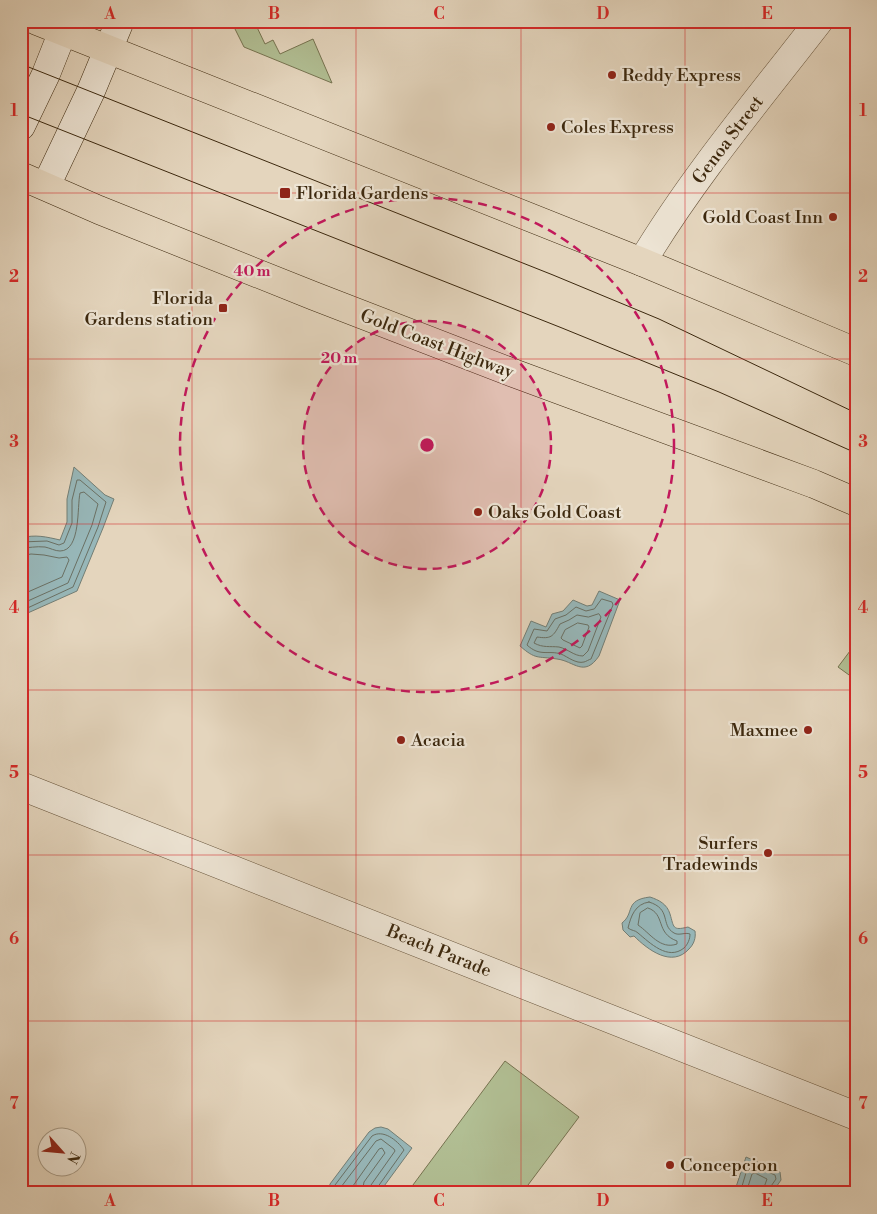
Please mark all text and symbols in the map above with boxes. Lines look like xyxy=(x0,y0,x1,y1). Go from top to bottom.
text: A xyxy=(103,4,116,24)
text: B xyxy=(268,4,280,24)
text: C xyxy=(433,4,445,24)
text: D xyxy=(597,4,610,24)
text: E xyxy=(761,4,773,24)
place label: Reddy Express xyxy=(622,64,741,87)
marker: Reddy Express xyxy=(606,69,618,81)
street label: Genoa Street xyxy=(687,91,769,189)
text: 1 xyxy=(10,101,18,121)
text: 1 xyxy=(859,101,867,121)
place label: Coles Express xyxy=(561,116,674,139)
marker: Coles Express xyxy=(545,121,557,133)
place label: Florida Gardens xyxy=(296,182,428,205)
marker: Florida Gardens xyxy=(278,186,292,200)
place label: Gold Coast Inn xyxy=(702,206,823,229)
marker: Gold Coast Inn xyxy=(827,211,839,223)
text: 40 m xyxy=(233,262,271,281)
text: 2 xyxy=(9,267,19,287)
text: 2 xyxy=(858,267,868,287)
place label: Florida Gardens station xyxy=(84,287,214,331)
marker: Florida Gardens station xyxy=(217,302,229,314)
street label: Gold Coast Highway xyxy=(357,304,517,384)
text: 20 m xyxy=(321,349,358,368)
text: 3 xyxy=(9,432,19,452)
text: 3 xyxy=(858,432,868,452)
centre of rings xyxy=(418,436,436,454)
place label: Oaks Gold Coast xyxy=(488,501,622,524)
marker: Oaks Gold Coast xyxy=(472,506,484,518)
text: 4 xyxy=(9,598,20,618)
text: 4 xyxy=(858,598,869,618)
place label: Maxmee xyxy=(730,719,798,742)
marker: Maxmee xyxy=(802,724,814,736)
place label: Acacia xyxy=(410,729,466,752)
marker: Acacia xyxy=(395,734,407,746)
text: 5 xyxy=(9,763,19,783)
text: 5 xyxy=(858,763,868,783)
place label: Surfers Tradewinds xyxy=(663,832,758,876)
marker: Surfers Tradewinds xyxy=(762,847,774,859)
street label: Beach Parade xyxy=(382,919,495,982)
text: 6 xyxy=(9,929,19,949)
text: 6 xyxy=(858,929,868,949)
text: 7 xyxy=(9,1094,19,1114)
text: 7 xyxy=(858,1094,868,1114)
north arrow xyxy=(38,1126,88,1176)
text: N xyxy=(62,1148,83,1166)
place label: Concepcion xyxy=(680,1154,778,1177)
marker: Concepcion xyxy=(664,1159,676,1171)
text: A xyxy=(103,1191,116,1211)
text: B xyxy=(268,1191,280,1211)
text: C xyxy=(433,1191,445,1211)
text: D xyxy=(597,1191,610,1211)
text: E xyxy=(761,1191,773,1211)

